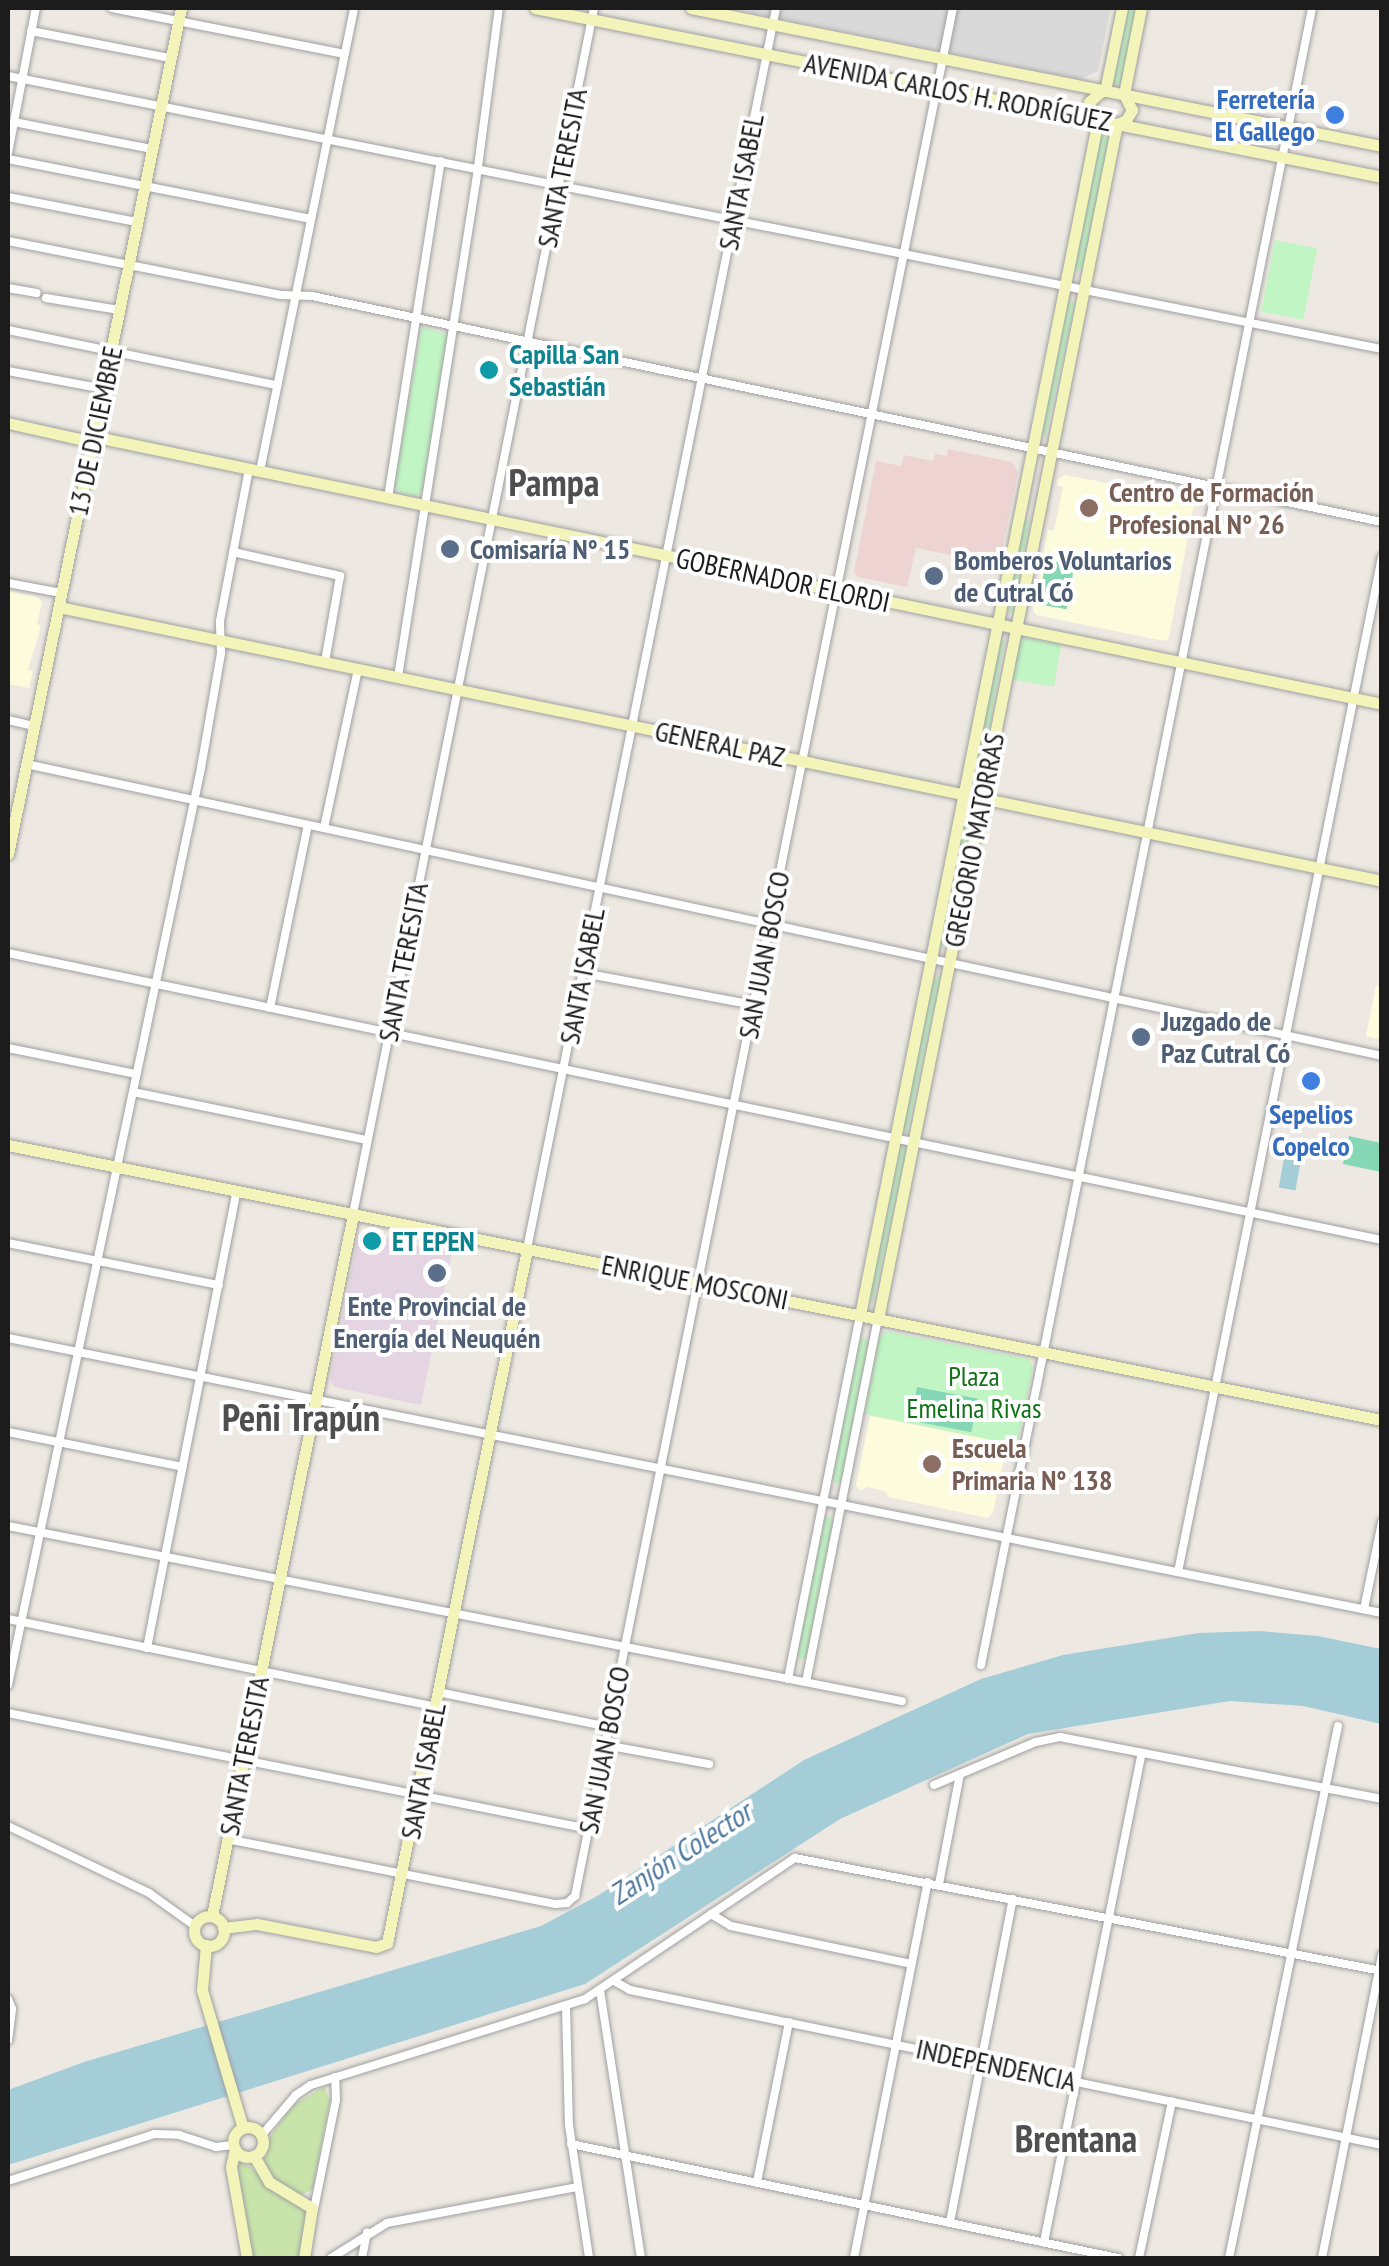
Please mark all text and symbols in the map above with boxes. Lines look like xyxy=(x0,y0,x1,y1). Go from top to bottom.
street label: AVENIDA CARLOS H. RODRÍGUEZ xyxy=(800,45,1116,139)
place label: Ferretería El Gallego xyxy=(1214,82,1315,148)
street label: SANTA TERESITA xyxy=(530,85,594,251)
marker: Ferretería El Gallego xyxy=(1324,104,1346,126)
street label: SANTA ISABEL xyxy=(711,111,771,253)
place label: Capilla San Sebastián xyxy=(509,337,619,403)
street label: 13 DE DICIEMBRE xyxy=(61,343,129,519)
marker: Capilla San Sebastián xyxy=(478,359,500,381)
district label: Pampa xyxy=(509,459,599,505)
place label: Centro de Formación Profesional N° 26 xyxy=(1109,475,1314,541)
marker: Centro de Formación Profesional N° 26 xyxy=(1078,497,1100,519)
place label: Comisaría N° 15 xyxy=(470,532,630,566)
marker: Comisaría N° 15 xyxy=(439,538,461,560)
street label: GOBERNADOR ELORDI xyxy=(673,541,893,619)
place label: Bomberos Voluntarios de Cutral Có xyxy=(954,543,1172,609)
marker: Bomberos Voluntarios de Cutral Có xyxy=(923,565,945,587)
street label: GENERAL PAZ xyxy=(652,714,788,774)
street label: GREGORIO MATORRAS xyxy=(937,730,1011,950)
street label: SAN JUAN BOSCO xyxy=(731,868,797,1042)
street label: SANTA TERESITA xyxy=(371,879,435,1045)
street label: SANTA ISABEL xyxy=(552,905,612,1047)
place label: Juzgado de Paz Cutral Có xyxy=(1161,1004,1292,1070)
marker: Juzgado de Paz Cutral Có xyxy=(1130,1026,1152,1048)
marker: Sepelios Copelco xyxy=(1300,1070,1322,1092)
place label: Sepelios Copelco xyxy=(1269,1097,1353,1163)
place label: ET EPEN xyxy=(392,1224,476,1258)
marker: ET EPEN xyxy=(361,1230,383,1252)
street label: ENRIQUE MOSCONI xyxy=(599,1247,791,1317)
marker: Ente Provincial de Energía del Neuquén xyxy=(426,1262,448,1284)
place label: Ente Provincial de Energía del Neuquén xyxy=(334,1289,540,1355)
park label: Plaza Emelina Rivas xyxy=(907,1359,1041,1425)
district label: Peñi Trapún xyxy=(221,1394,381,1440)
place label: Escuela Primaria N° 138 xyxy=(952,1431,1112,1497)
marker: Escuela Primaria N° 138 xyxy=(921,1453,943,1475)
street label: SAN JUAN BOSCO xyxy=(571,1663,637,1837)
street label: SANTA TERESITA xyxy=(212,1673,276,1839)
street label: SANTA ISABEL xyxy=(393,1700,453,1842)
water label: Zanjón Colector xyxy=(602,1794,758,1912)
street label: INDEPENDENCIA xyxy=(913,2032,1079,2098)
district label: Brentana xyxy=(1015,2115,1137,2161)

